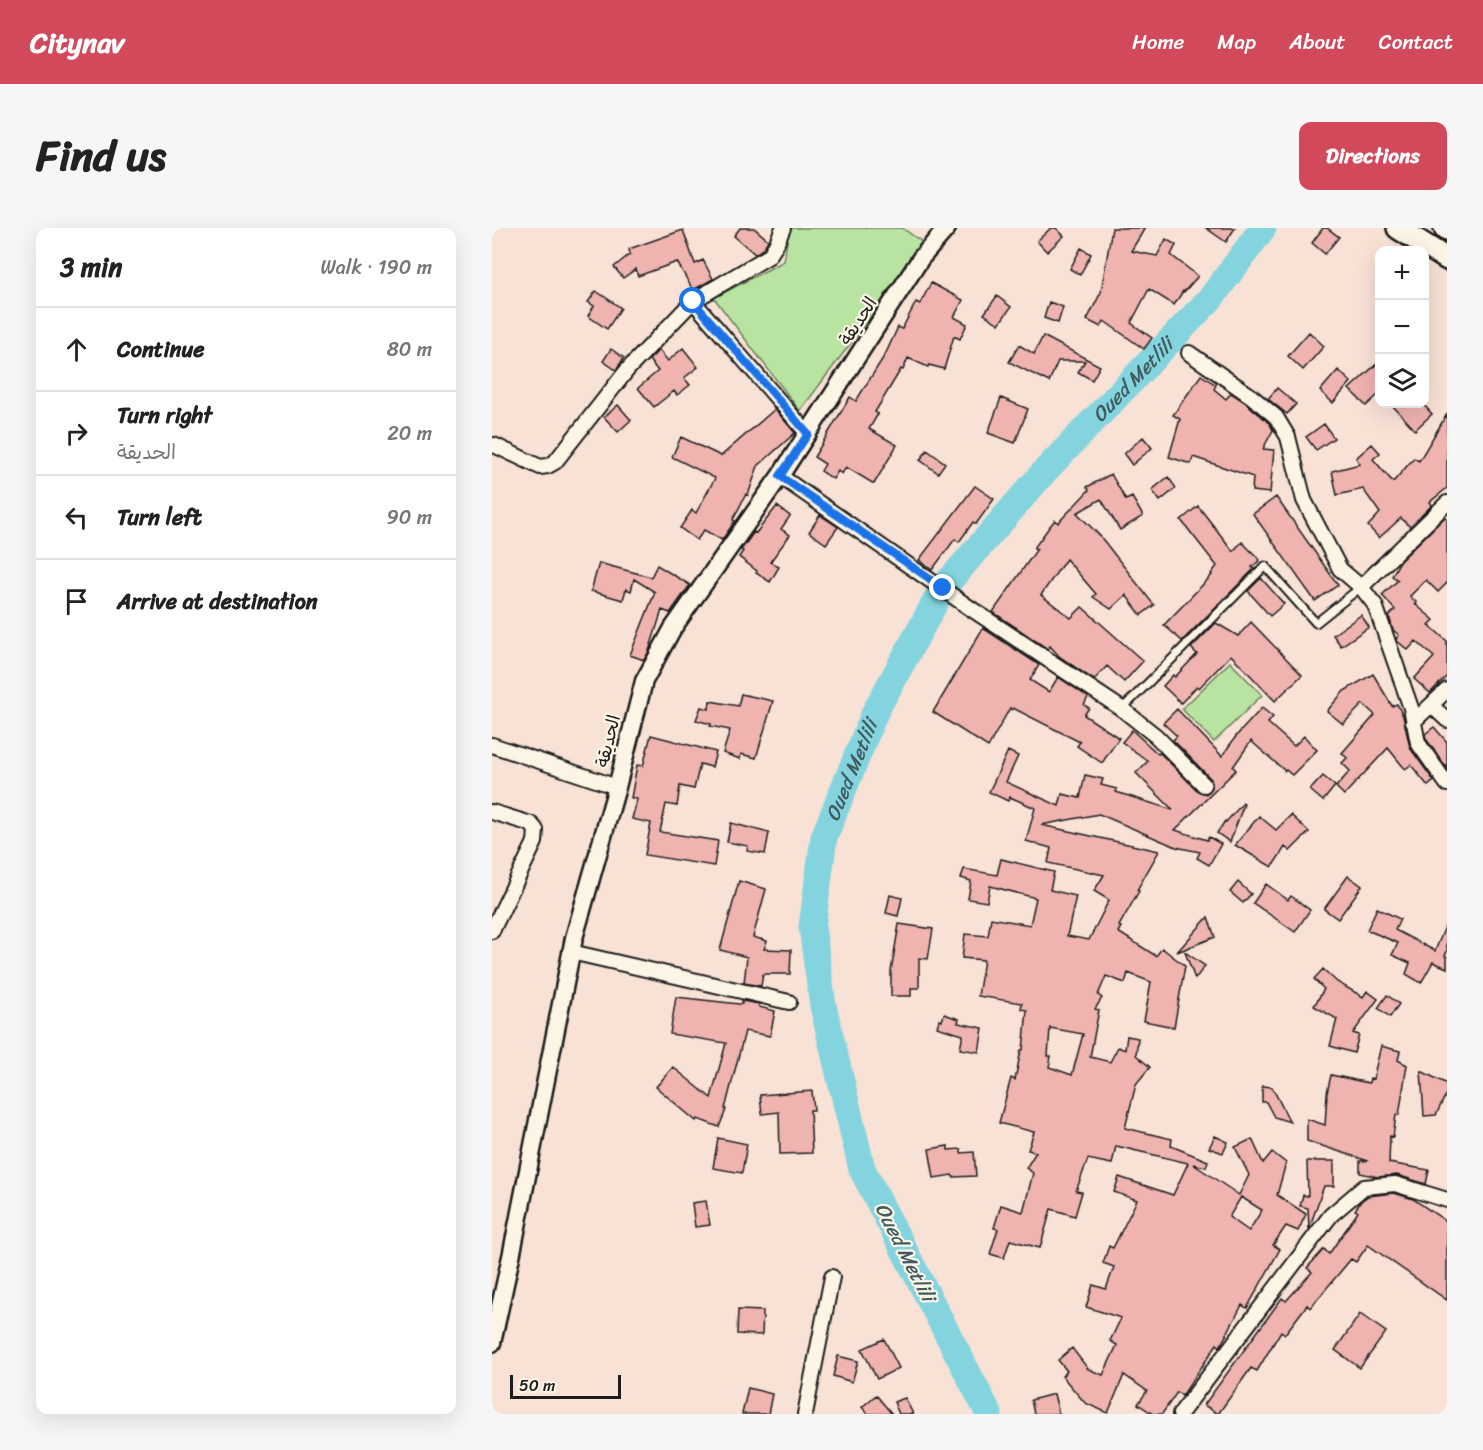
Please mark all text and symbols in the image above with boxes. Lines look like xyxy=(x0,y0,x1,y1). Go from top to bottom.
text: Citynav xyxy=(30,18,124,67)
text: Home xyxy=(1132,23,1184,61)
text: Map xyxy=(1217,23,1256,61)
text: About xyxy=(1289,23,1346,61)
text: Contact xyxy=(1379,23,1453,61)
text: Find us xyxy=(36,119,166,193)
button: Directions xyxy=(1299,122,1447,190)
text: 3 min xyxy=(60,244,122,290)
map controls xyxy=(1375,246,1429,408)
button: + xyxy=(1375,246,1429,300)
text: Walk · 190 m xyxy=(320,250,432,285)
route start xyxy=(679,287,705,313)
street label: الحديقة xyxy=(830,290,886,352)
button: − xyxy=(1375,300,1429,354)
water label: Oued Metlili xyxy=(1083,326,1185,431)
text: Continue xyxy=(117,330,205,369)
text: 80 m xyxy=(387,332,432,367)
icon: ahead xyxy=(60,333,93,366)
button: layers xyxy=(1375,354,1429,408)
text: Turn right xyxy=(117,396,212,435)
text: 20 m xyxy=(387,416,432,451)
icon: right xyxy=(60,417,93,450)
text: الحديقة xyxy=(117,435,176,470)
text: Turn left xyxy=(117,498,202,537)
text: 90 m xyxy=(387,500,432,535)
icon: left xyxy=(60,501,93,534)
route end xyxy=(929,574,955,600)
text: Arrive at destination xyxy=(117,582,318,621)
icon: arrive xyxy=(60,585,93,618)
water label: Oued Metlili xyxy=(815,710,889,827)
street label: الحديقة xyxy=(586,711,630,771)
water label: Oued Metlili xyxy=(865,1196,947,1312)
text: 50 m xyxy=(519,1371,555,1400)
scale bar xyxy=(510,1372,621,1400)

